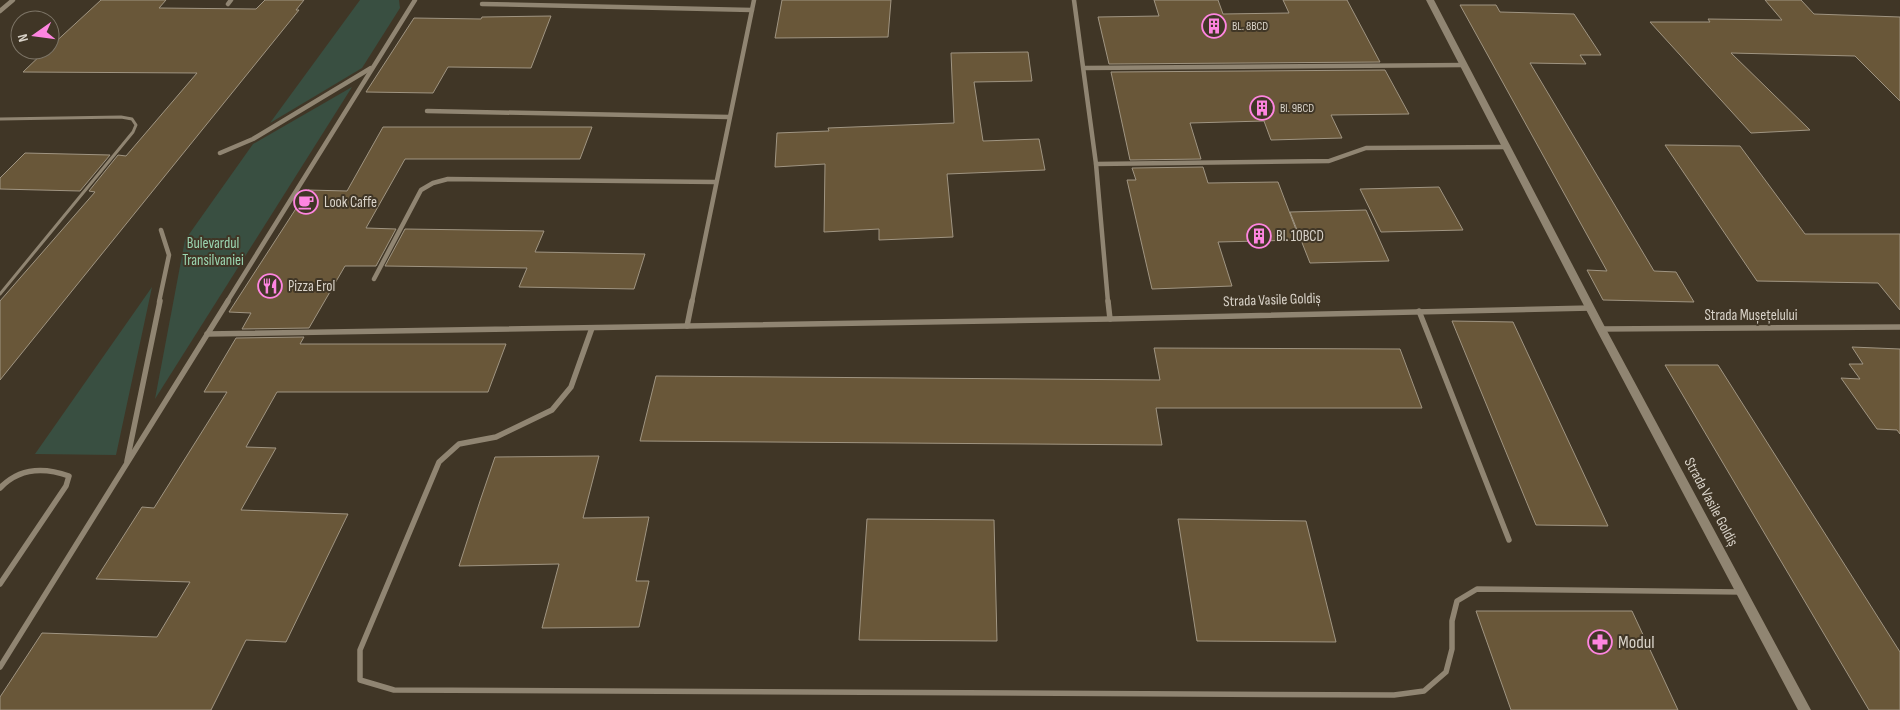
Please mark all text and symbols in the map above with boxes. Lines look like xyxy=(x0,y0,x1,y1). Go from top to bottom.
north arrow xyxy=(10,10,60,60)
building icon: BL. 8BCD xyxy=(1201,13,1227,39)
place label: BL. 8BCD xyxy=(1232,19,1268,34)
text: N xyxy=(14,32,32,44)
building icon: Bl. 9BCD xyxy=(1249,95,1275,121)
place label: Bl. 9BCD xyxy=(1280,101,1314,116)
cafe icon: Look Caffe xyxy=(293,189,319,215)
place label: Look Caffe xyxy=(324,193,377,212)
building icon: Bl. 10BCD xyxy=(1246,223,1272,249)
place label: Bl. 10BCD xyxy=(1276,227,1324,246)
park label: Bulevardul Transilvaniei xyxy=(182,234,244,270)
restaurant icon: Pizza Erol xyxy=(257,273,283,299)
place label: Pizza Erol xyxy=(288,277,335,296)
street label: Strada Vasile Goldiș xyxy=(1223,289,1321,311)
street label: Strada Mușețelului xyxy=(1704,306,1798,325)
street label: Strada Vasile Goldiș xyxy=(1680,454,1742,550)
pharmacy icon: Modul xyxy=(1587,629,1613,655)
place label: Modul xyxy=(1618,632,1655,653)

